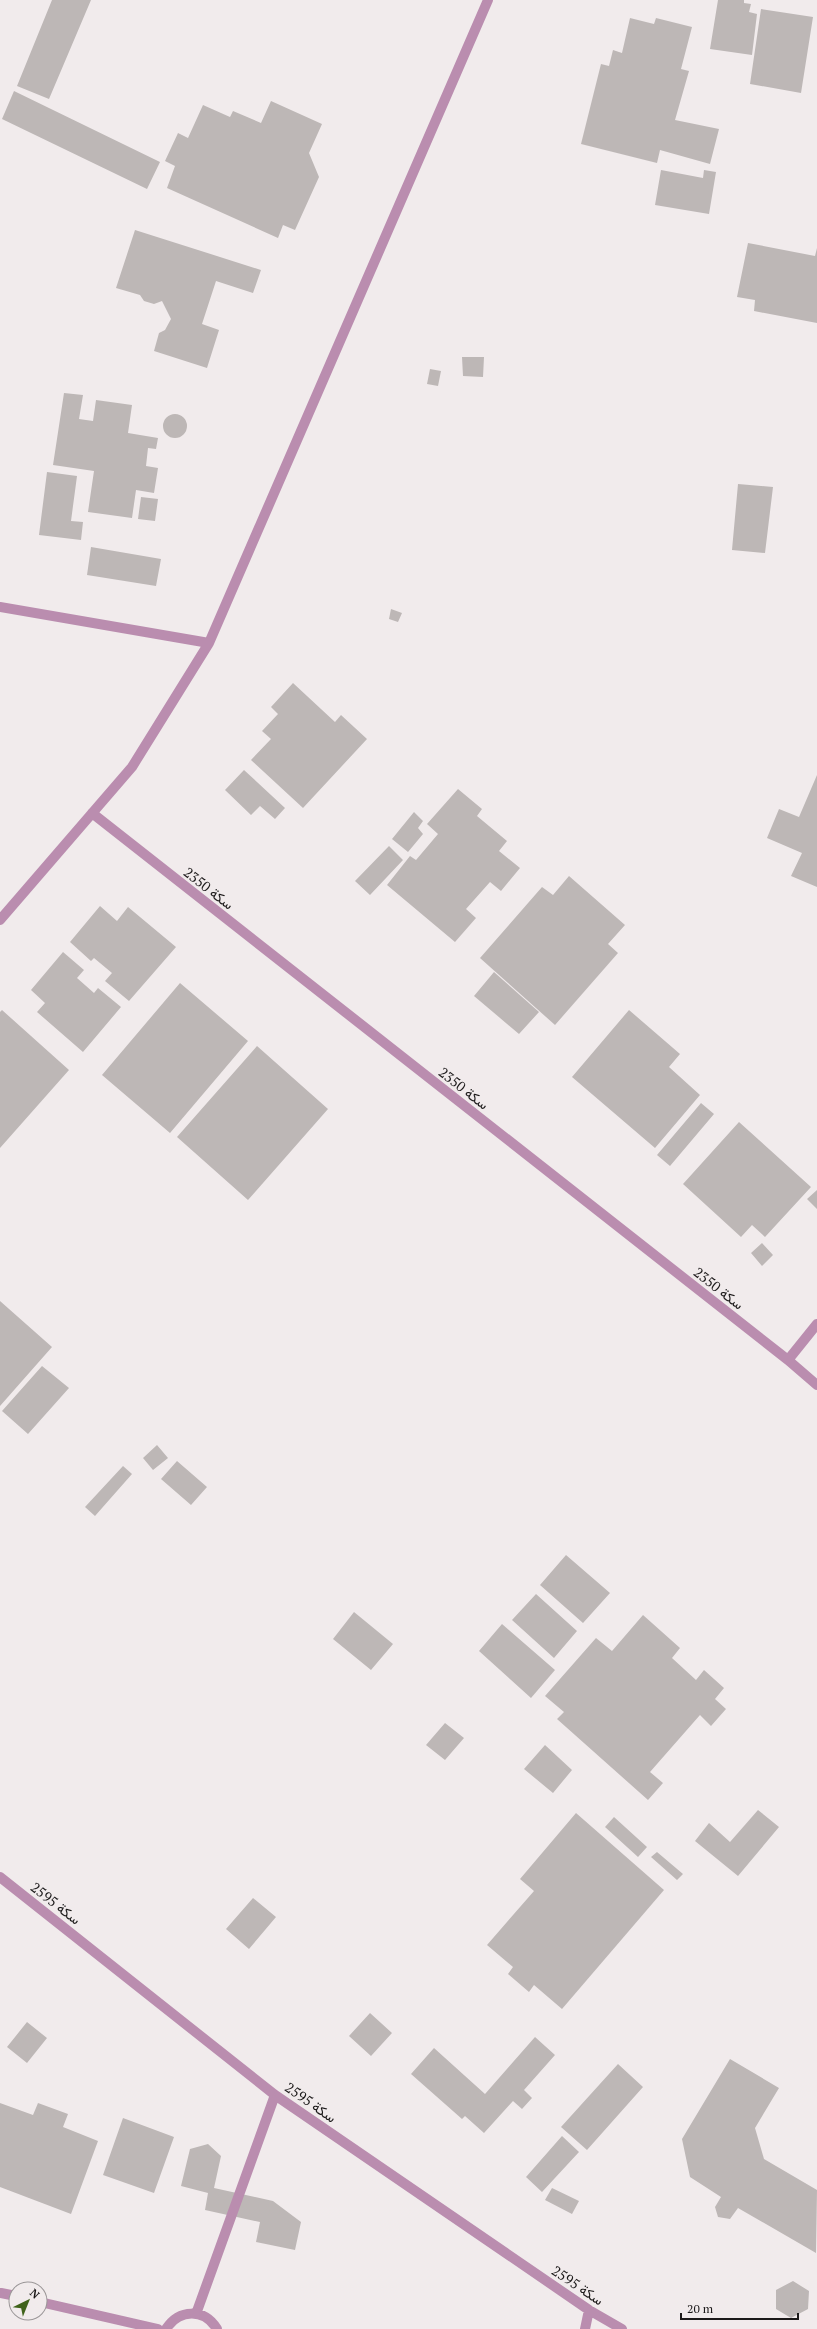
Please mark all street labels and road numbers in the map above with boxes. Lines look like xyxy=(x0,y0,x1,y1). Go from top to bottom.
street label: سكة 2350 xyxy=(180,862,238,914)
street label: سكة 2350 xyxy=(435,1062,493,1114)
street label: سكة 2350 xyxy=(690,1262,748,1314)
street label: سكة 2595 xyxy=(27,1877,85,1929)
street label: سكة 2595 xyxy=(282,2077,340,2127)
street label: سكة 2595 xyxy=(548,2261,608,2309)

